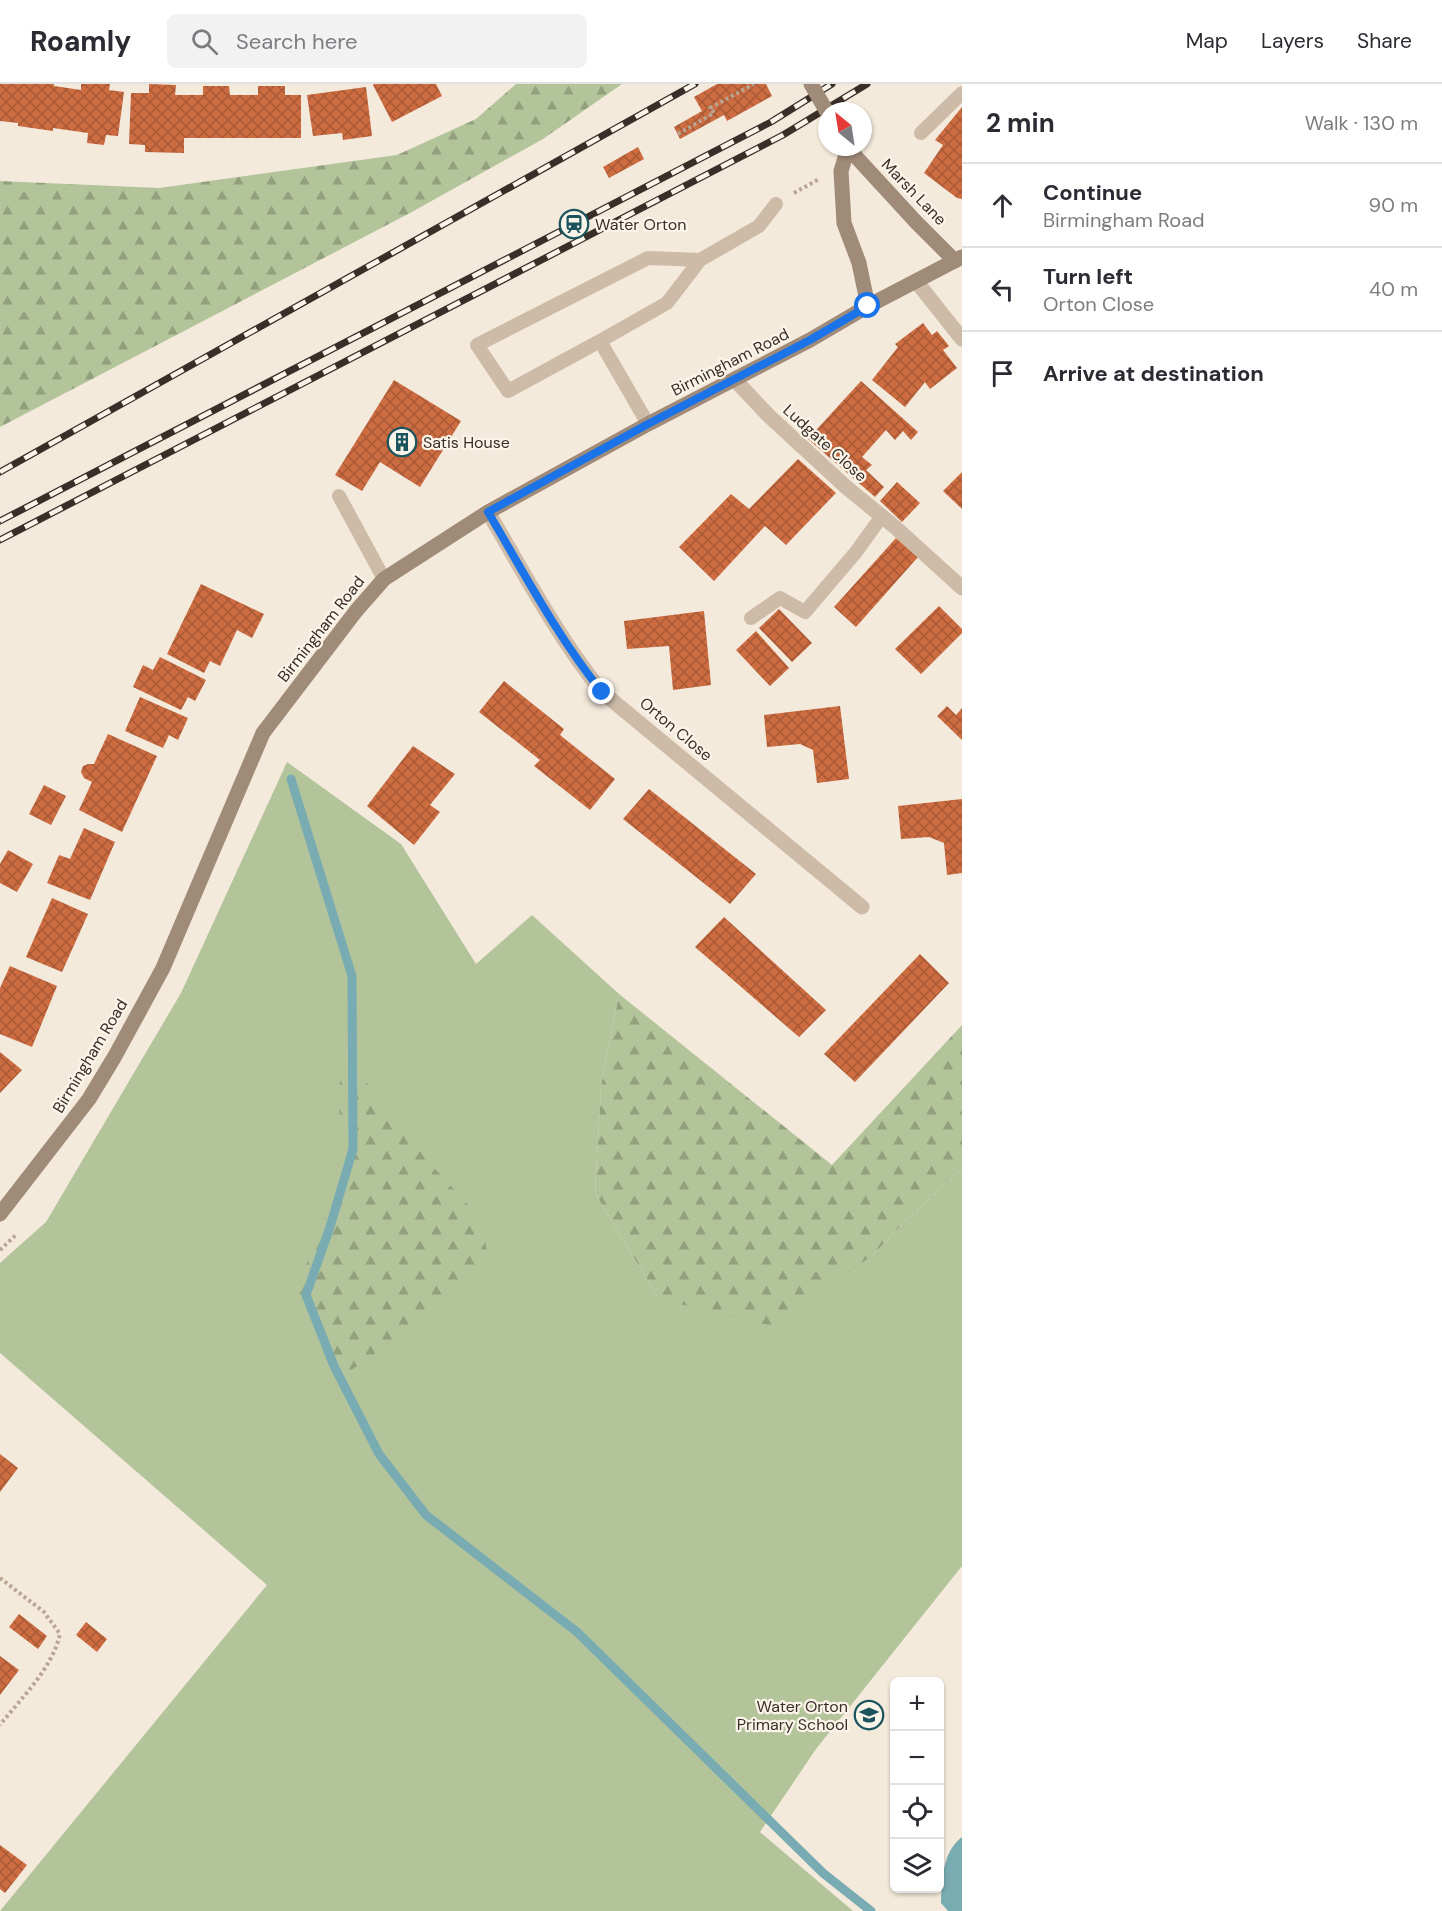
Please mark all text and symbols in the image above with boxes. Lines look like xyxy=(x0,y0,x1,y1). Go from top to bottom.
search box xyxy=(167,14,587,68)
text: Roamly xyxy=(30,23,131,60)
icon: search xyxy=(188,25,221,58)
text: Search here xyxy=(236,27,357,56)
text: Map xyxy=(1186,27,1228,55)
text: Layers xyxy=(1261,27,1324,55)
text: Share xyxy=(1357,27,1412,55)
north arrow xyxy=(818,102,872,156)
text: 2 min xyxy=(986,106,1055,140)
text: Walk · 130 m xyxy=(1305,110,1418,136)
street label: Marsh Lane xyxy=(877,154,951,230)
text: Continue xyxy=(1043,178,1142,207)
icon: ahead xyxy=(986,189,1019,222)
text: 90 m xyxy=(1369,192,1418,218)
text: Birmingham Road xyxy=(1043,207,1205,233)
station icon: Water Orton xyxy=(558,208,590,240)
place label: Water Orton xyxy=(595,214,687,235)
text: Turn left xyxy=(1043,262,1133,291)
icon: left xyxy=(986,273,1019,306)
text: 40 m xyxy=(1369,276,1418,302)
text: Orton Close xyxy=(1043,291,1154,317)
route start xyxy=(854,292,880,318)
street label: Birmingham Road xyxy=(668,323,792,401)
icon: arrive xyxy=(986,357,1019,390)
text: Arrive at destination xyxy=(1043,359,1264,388)
street label: Ludgate Close xyxy=(779,400,871,486)
building icon: Satis House xyxy=(386,426,418,458)
place label: Satis House xyxy=(423,432,510,453)
street label: Birmingham Road xyxy=(273,572,369,686)
route end xyxy=(588,678,614,704)
street label: Orton Close xyxy=(635,692,717,766)
street label: Birmingham Road xyxy=(48,995,132,1117)
map controls xyxy=(890,1677,944,1893)
button: + xyxy=(890,1677,944,1731)
place label: Water Orton Primary School xyxy=(737,1696,848,1735)
school or university icon: Water Orton Primary School xyxy=(853,1699,885,1731)
button: − xyxy=(890,1731,944,1785)
button: locate xyxy=(890,1785,944,1839)
button: layers xyxy=(890,1839,944,1893)

